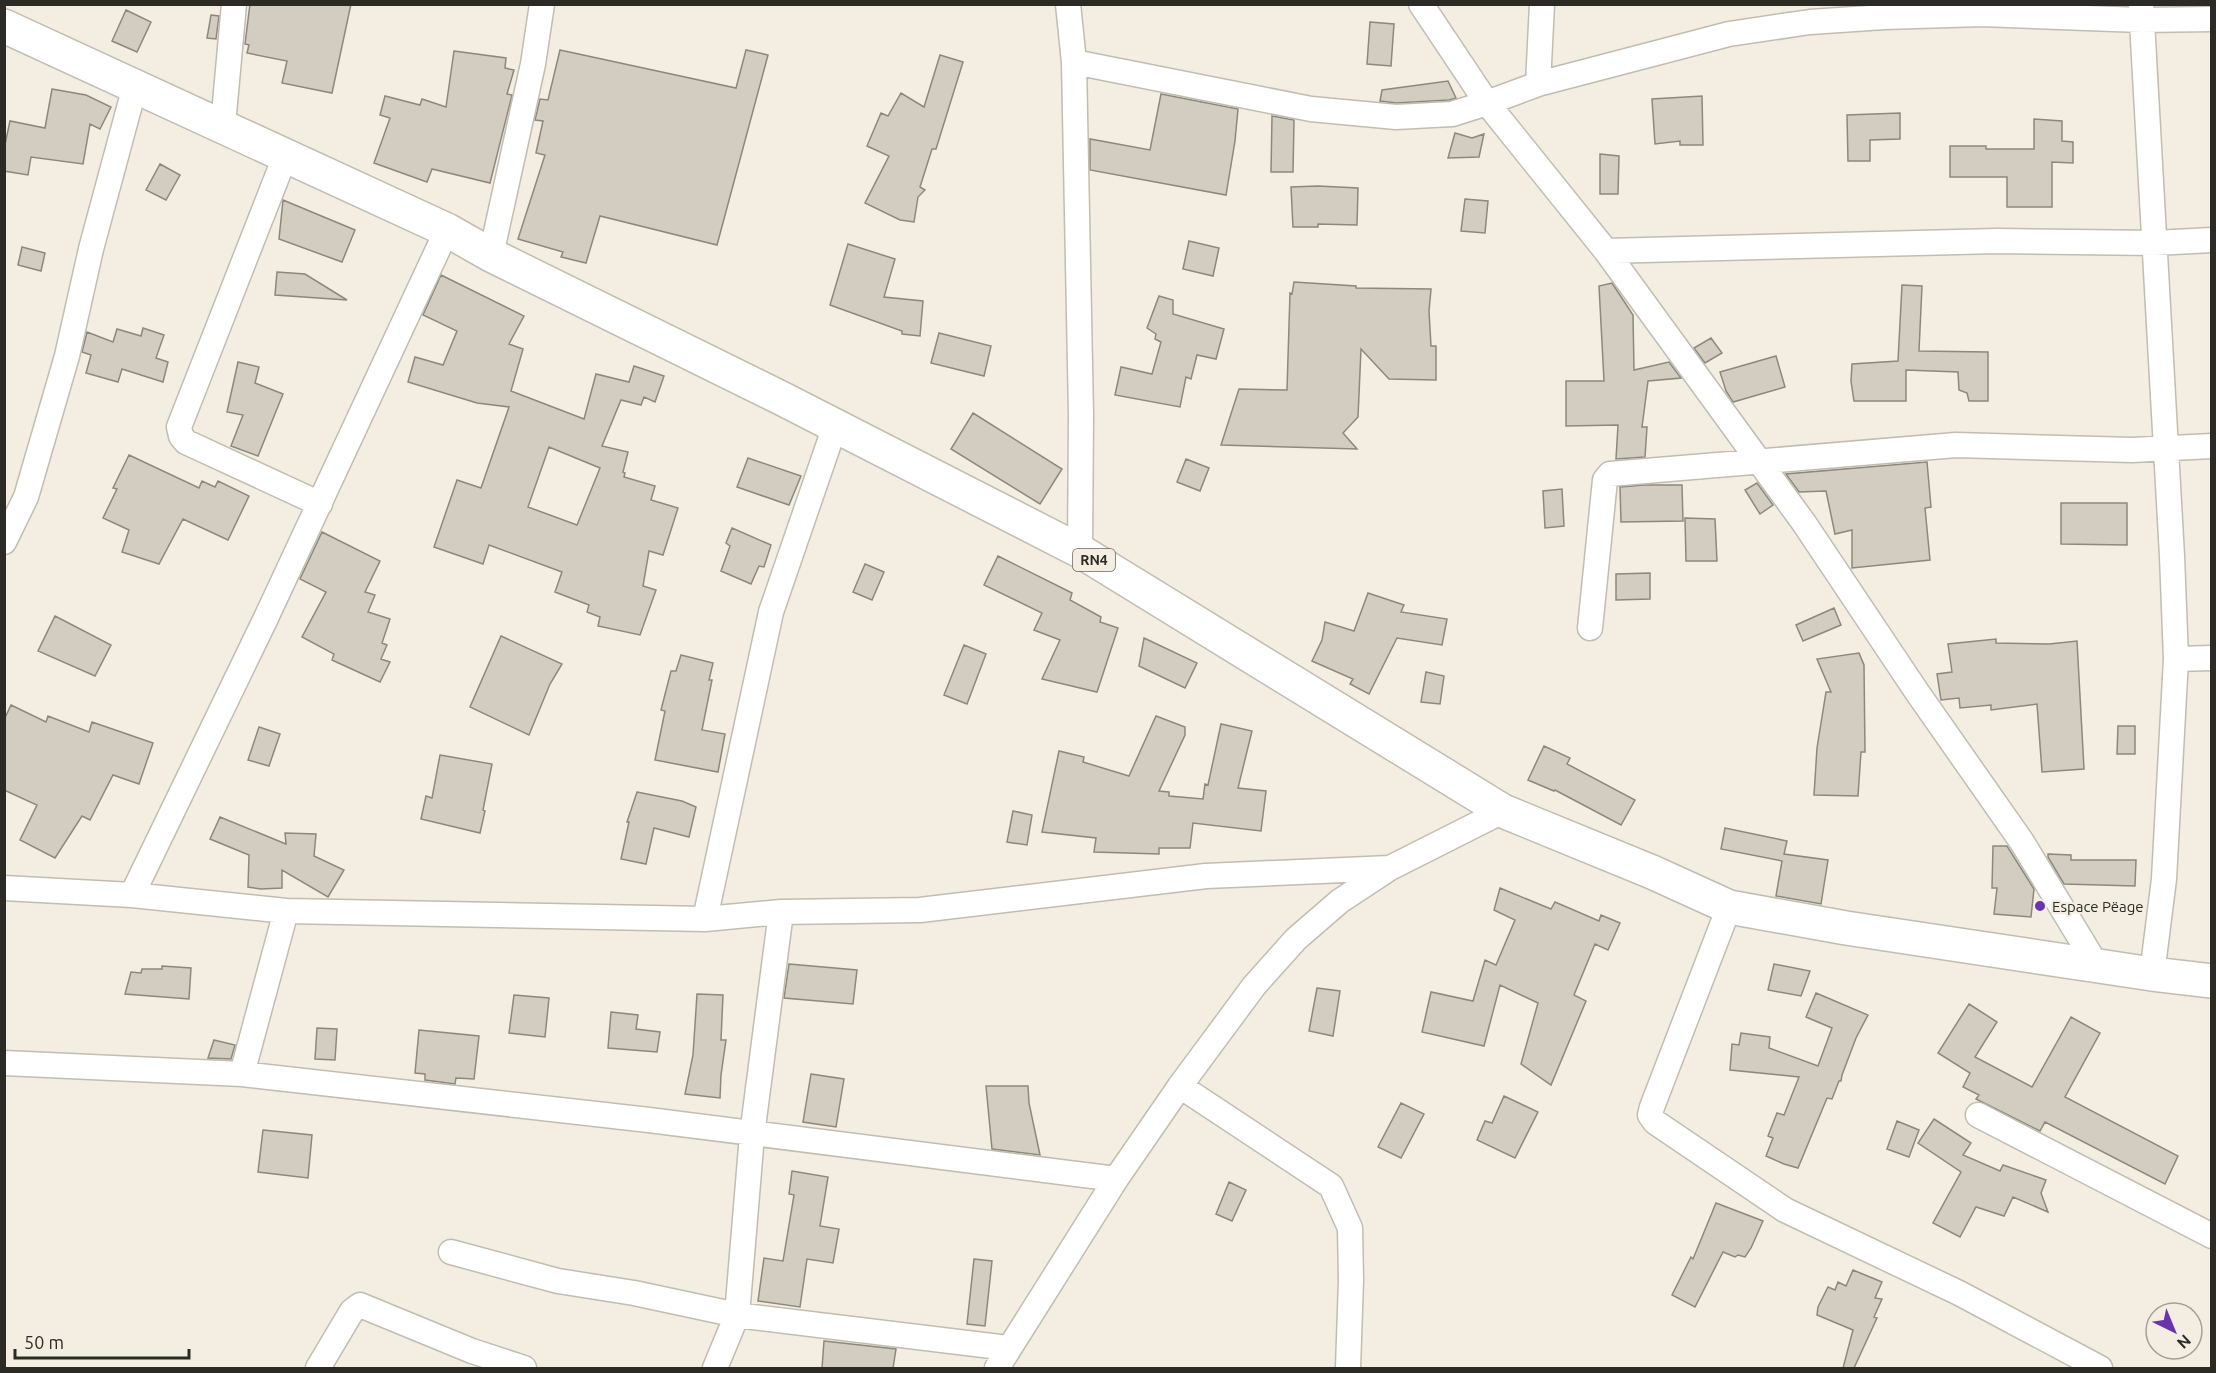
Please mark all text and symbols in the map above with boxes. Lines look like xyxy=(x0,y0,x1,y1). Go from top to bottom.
road number: RN4 xyxy=(1073,549,1115,571)
place label: Espace Pëage xyxy=(2052,898,2144,915)
marker: Espace Pëage xyxy=(2033,899,2047,913)
north arrow xyxy=(2144,1301,2204,1361)
scale bar xyxy=(15,1322,189,1360)
text: N xyxy=(2174,1331,2195,1353)
text: 50 m xyxy=(24,1332,64,1352)

